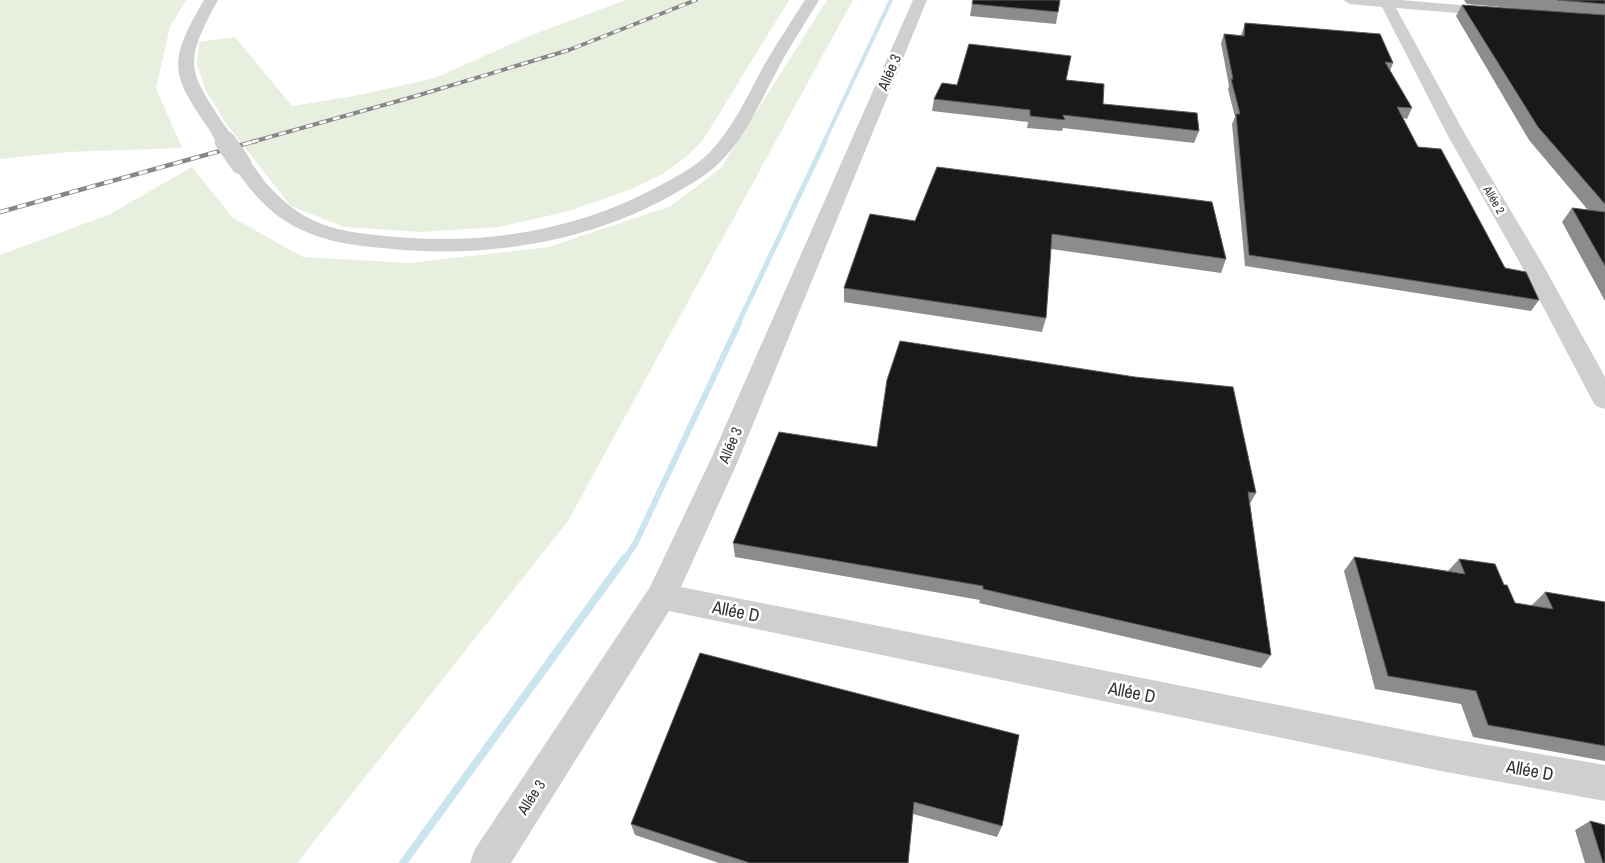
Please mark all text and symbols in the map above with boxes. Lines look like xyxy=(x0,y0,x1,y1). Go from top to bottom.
street label: Allée 3 xyxy=(872,50,906,94)
street label: Allée 2 xyxy=(1479,182,1508,217)
street label: Allée 3 xyxy=(713,423,747,467)
street label: Allée D xyxy=(709,594,762,628)
street label: Allée D xyxy=(1105,675,1158,709)
street label: Allée D xyxy=(1503,753,1556,786)
street label: Allée 3 xyxy=(511,775,550,819)

